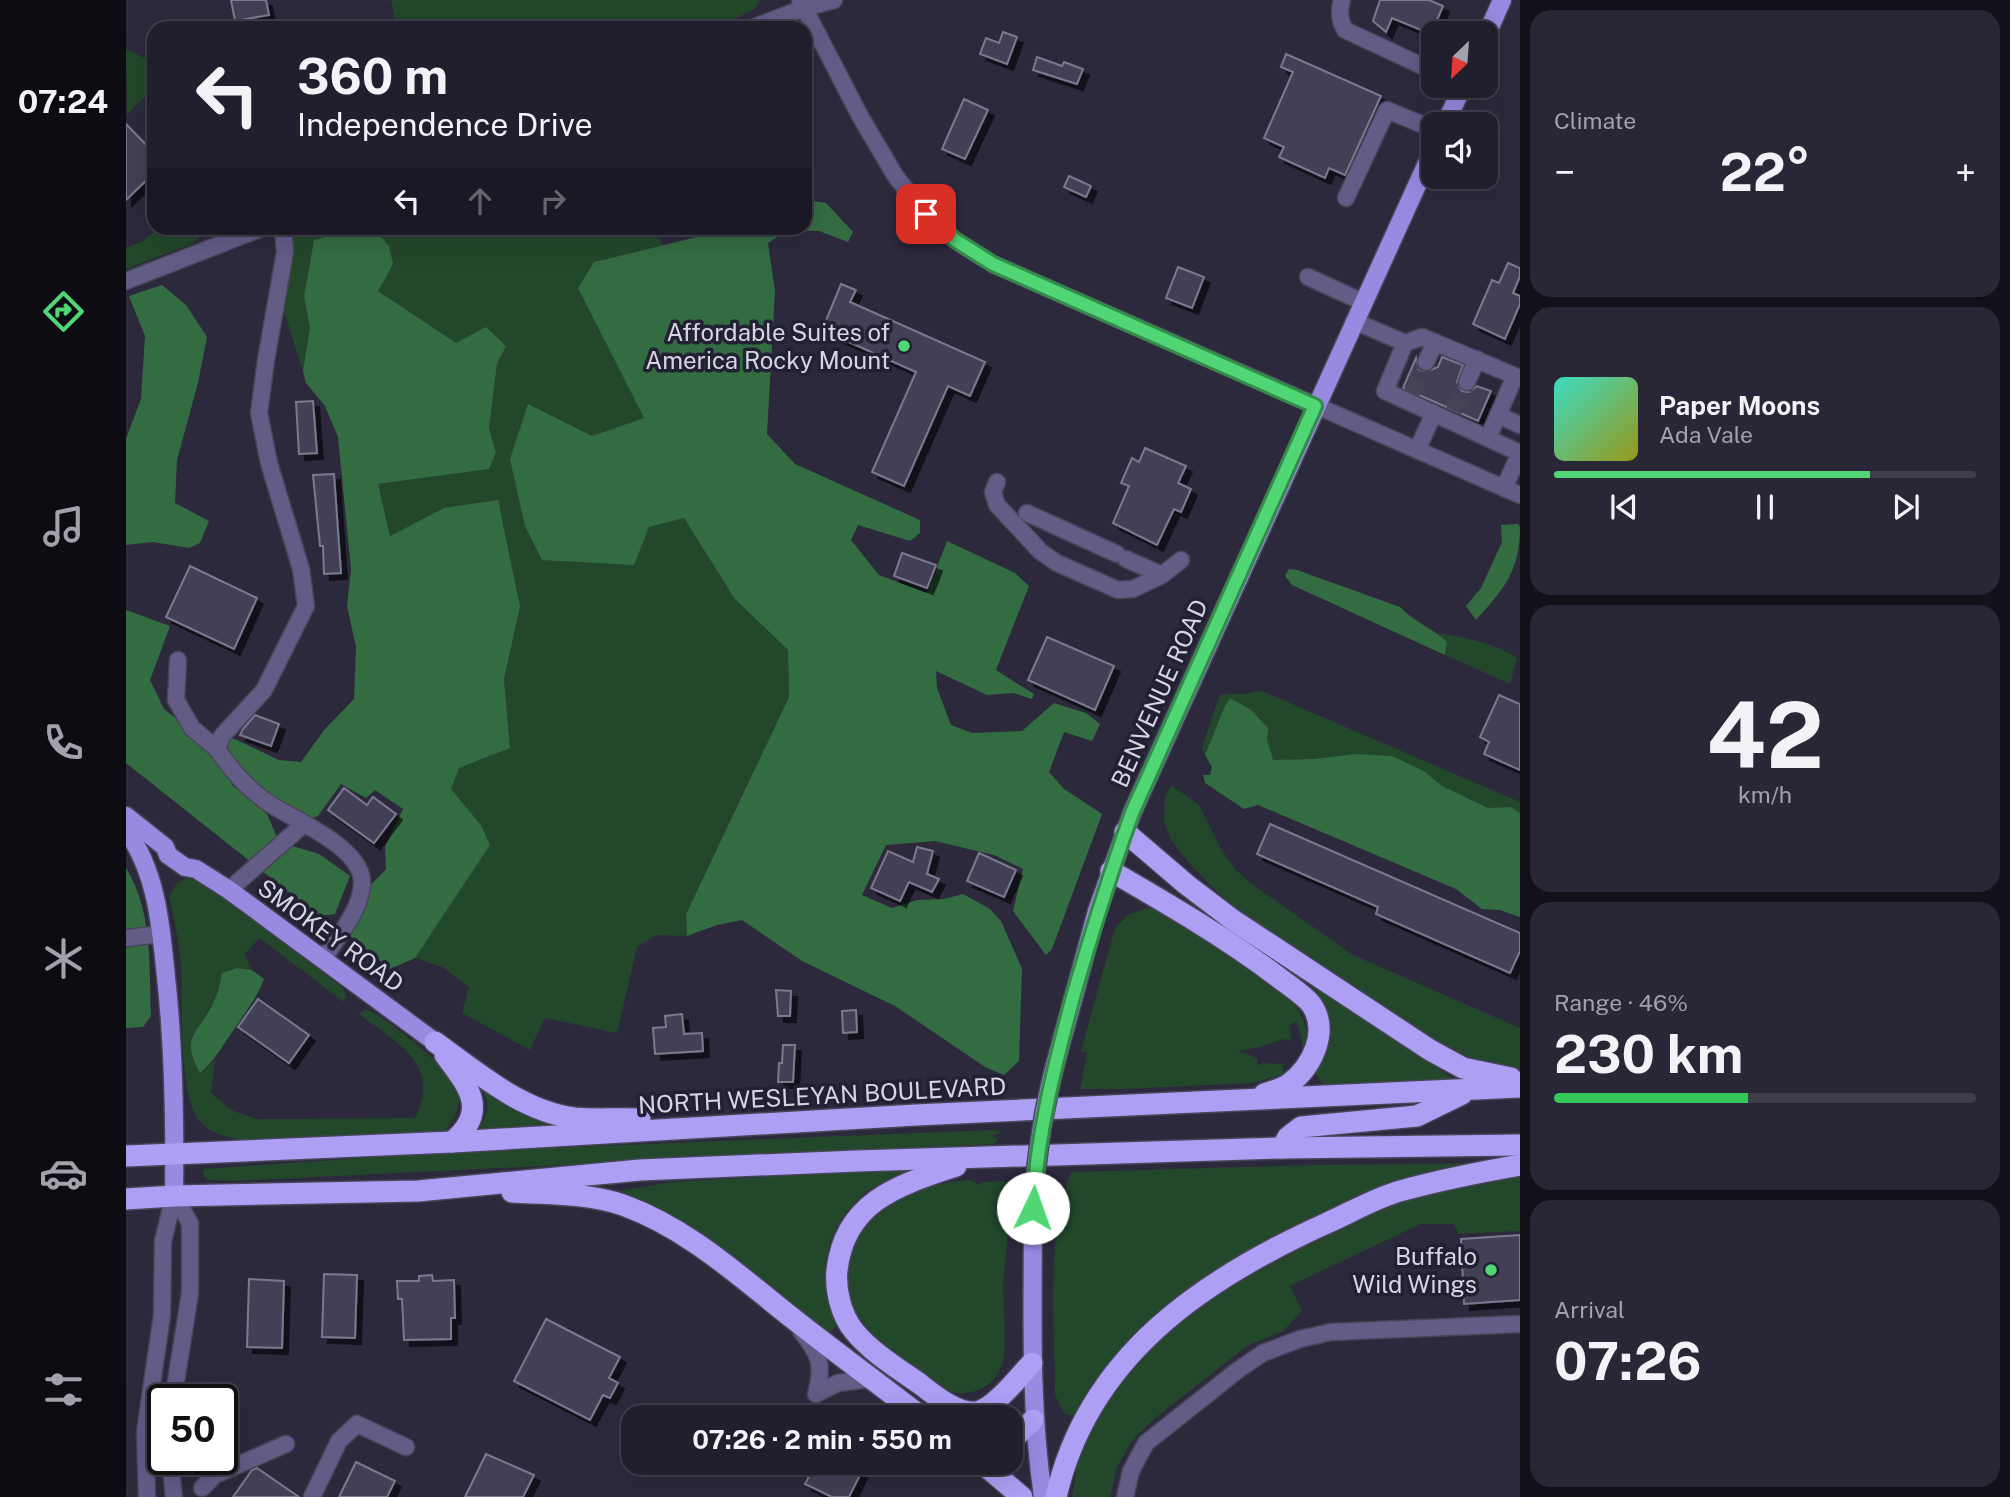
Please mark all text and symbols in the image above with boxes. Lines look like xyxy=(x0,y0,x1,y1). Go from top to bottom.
north arrow xyxy=(1421,21,1498,98)
map controls xyxy=(1421,21,1498,189)
text: 360 m xyxy=(297,47,448,105)
icon: left xyxy=(182,49,273,140)
text: 07:24 xyxy=(18,83,108,120)
text: Independence Drive xyxy=(297,106,593,143)
text: Climate xyxy=(1554,107,1636,134)
button: sound xyxy=(1421,112,1498,189)
text: 22° xyxy=(1720,142,1810,203)
text: − xyxy=(1554,150,1575,195)
text: + xyxy=(1955,150,1976,195)
icon: left xyxy=(388,182,426,220)
icon: ahead xyxy=(461,182,499,220)
icon: right xyxy=(534,182,572,220)
pin xyxy=(896,184,956,244)
icon: arrive xyxy=(907,195,945,233)
icon: directions xyxy=(39,287,88,336)
place label: Affordable Suites of America Rocky Mount xyxy=(645,318,890,374)
marker: Affordable Suites of America Rocky Mount xyxy=(896,338,912,354)
text: Paper Moons xyxy=(1659,390,1820,421)
text: Ada Vale xyxy=(1659,421,1753,448)
icon: previous xyxy=(1605,488,1643,526)
icon: pause xyxy=(1746,488,1784,526)
icon: next xyxy=(1887,488,1925,526)
icon: music xyxy=(39,502,88,551)
street label: BENVENUE ROAD xyxy=(1105,595,1213,791)
text: 42 xyxy=(1706,682,1824,788)
icon: phone xyxy=(39,718,88,767)
text: km/h xyxy=(1738,781,1792,808)
street label: SMOKEY ROAD xyxy=(253,873,409,997)
icon: climate xyxy=(39,934,88,983)
text: Range · 46% xyxy=(1554,989,1688,1016)
text: 230 km xyxy=(1554,1024,1743,1085)
street label: NORTH WESLEYAN BOULEVARD xyxy=(637,1071,1007,1119)
icon: car xyxy=(39,1149,88,1198)
position arrow xyxy=(996,1171,1070,1245)
place label: Buffalo Wild Wings xyxy=(1352,1242,1477,1298)
marker: Buffalo Wild Wings xyxy=(1483,1262,1499,1278)
text: Arrival xyxy=(1554,1296,1625,1323)
text: 07:26 xyxy=(1554,1331,1702,1392)
icon: filters xyxy=(39,1365,88,1414)
speed limit sign: 50 xyxy=(147,1384,238,1475)
text: 07:26 · 2 min · 550 m xyxy=(692,1424,952,1455)

